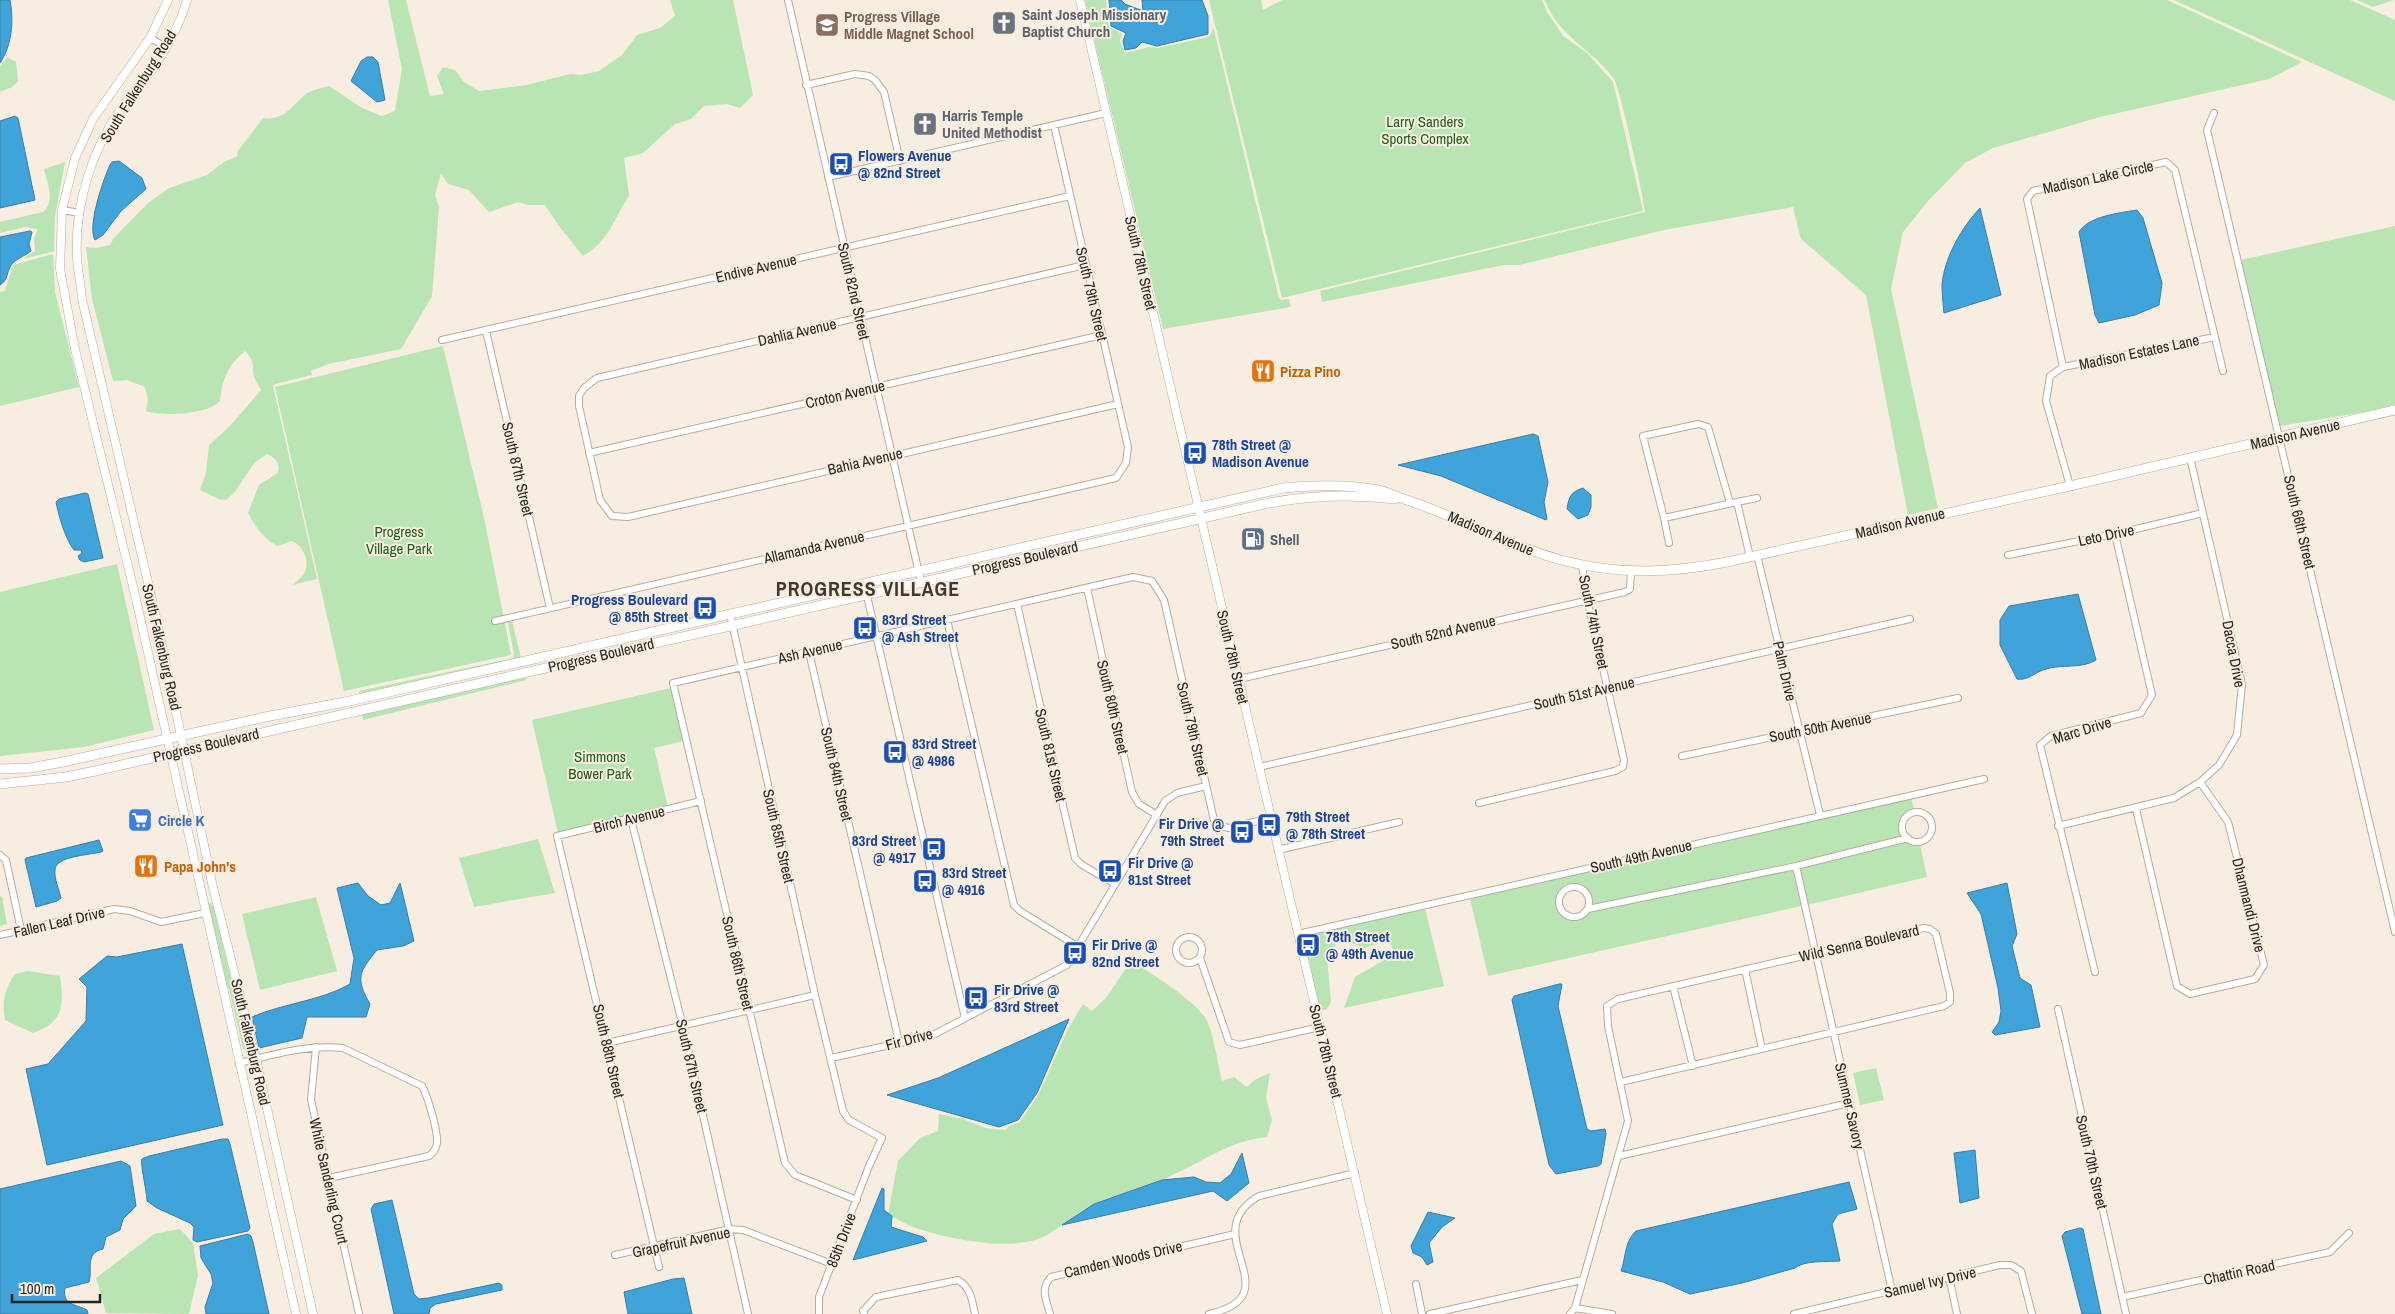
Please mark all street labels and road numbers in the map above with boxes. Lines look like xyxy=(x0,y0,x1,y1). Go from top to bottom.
street label: South Falkenburg Road xyxy=(95,26,181,146)
street label: Madison Lake Circle xyxy=(2041,155,2156,199)
street label: South 78th Street xyxy=(1120,214,1162,313)
street label: South 82nd Street xyxy=(833,240,876,342)
street label: South 79th Street xyxy=(1071,245,1113,344)
street label: Endive Avenue xyxy=(713,248,799,288)
street label: Dahlia Avenue xyxy=(756,313,838,351)
street label: Madison Estates Lane xyxy=(2077,329,2201,375)
street label: Croton Avenue xyxy=(803,375,887,413)
street label: Madison Avenue xyxy=(2248,413,2342,455)
street label: South 87th Street xyxy=(497,420,539,519)
street label: Bahia Avenue xyxy=(825,442,905,480)
street label: South 66th Street xyxy=(2279,473,2321,572)
street label: Madison Avenue xyxy=(1853,502,1947,544)
street label: Madison Avenue xyxy=(1445,505,1537,561)
street label: Leto Drive xyxy=(2076,519,2136,551)
street label: Allamanda Avenue xyxy=(761,525,866,569)
street label: Progress Boulevard xyxy=(970,536,1080,580)
street label: South 74th Street xyxy=(1574,573,1614,672)
street label: South Falkenburg Road xyxy=(137,582,187,712)
street label: South 78th Street xyxy=(1212,608,1254,707)
street label: South 52nd Avenue xyxy=(1388,610,1498,654)
street label: Dacca Drive xyxy=(2217,619,2251,689)
street label: Progress Boulevard xyxy=(546,633,656,677)
street label: Ash Avenue xyxy=(775,633,844,669)
street label: Palm Drive xyxy=(1768,639,1802,703)
street label: South 80th Street xyxy=(1092,658,1134,757)
street label: South 51st Avenue xyxy=(1531,671,1637,715)
street label: South 79th Street xyxy=(1172,680,1214,779)
street label: South 81st Street xyxy=(1030,706,1072,804)
street label: South 50th Avenue xyxy=(1767,707,1873,747)
street label: Marc Drive xyxy=(2050,711,2114,749)
street label: Progress Boulevard xyxy=(151,723,261,767)
street label: South 84th Street xyxy=(816,725,858,824)
street label: South 85th Street xyxy=(758,787,800,886)
street label: Birch Avenue xyxy=(591,800,667,838)
street label: South 49th Avenue xyxy=(1588,834,1694,878)
street label: Dhanmandi Drive xyxy=(2227,856,2271,954)
street label: Fallen Leaf Drive xyxy=(11,901,107,943)
street label: South 86th Street xyxy=(717,914,759,1013)
street label: Wild Senna Boulevard xyxy=(1797,919,1921,967)
street label: South Falkenburg Road xyxy=(226,977,276,1107)
street label: South 88th Street xyxy=(588,1002,630,1101)
street label: South 78th Street xyxy=(1304,1002,1348,1101)
street label: South 87th Street xyxy=(671,1017,713,1116)
street label: Fir Drive xyxy=(883,1023,935,1055)
street label: Summer Savory xyxy=(1830,1061,1870,1152)
street label: South 70th Street xyxy=(2071,1113,2113,1212)
street label: White Sanderling Court xyxy=(304,1116,354,1247)
street label: 85th Drive xyxy=(821,1210,861,1270)
street label: Grapefruit Avenue xyxy=(630,1221,732,1263)
street label: Camden Woods Drive xyxy=(1062,1235,1184,1283)
street label: Chattin Road xyxy=(2201,1254,2277,1290)
street label: Samuel Ivy Drive xyxy=(1882,1261,1978,1303)

